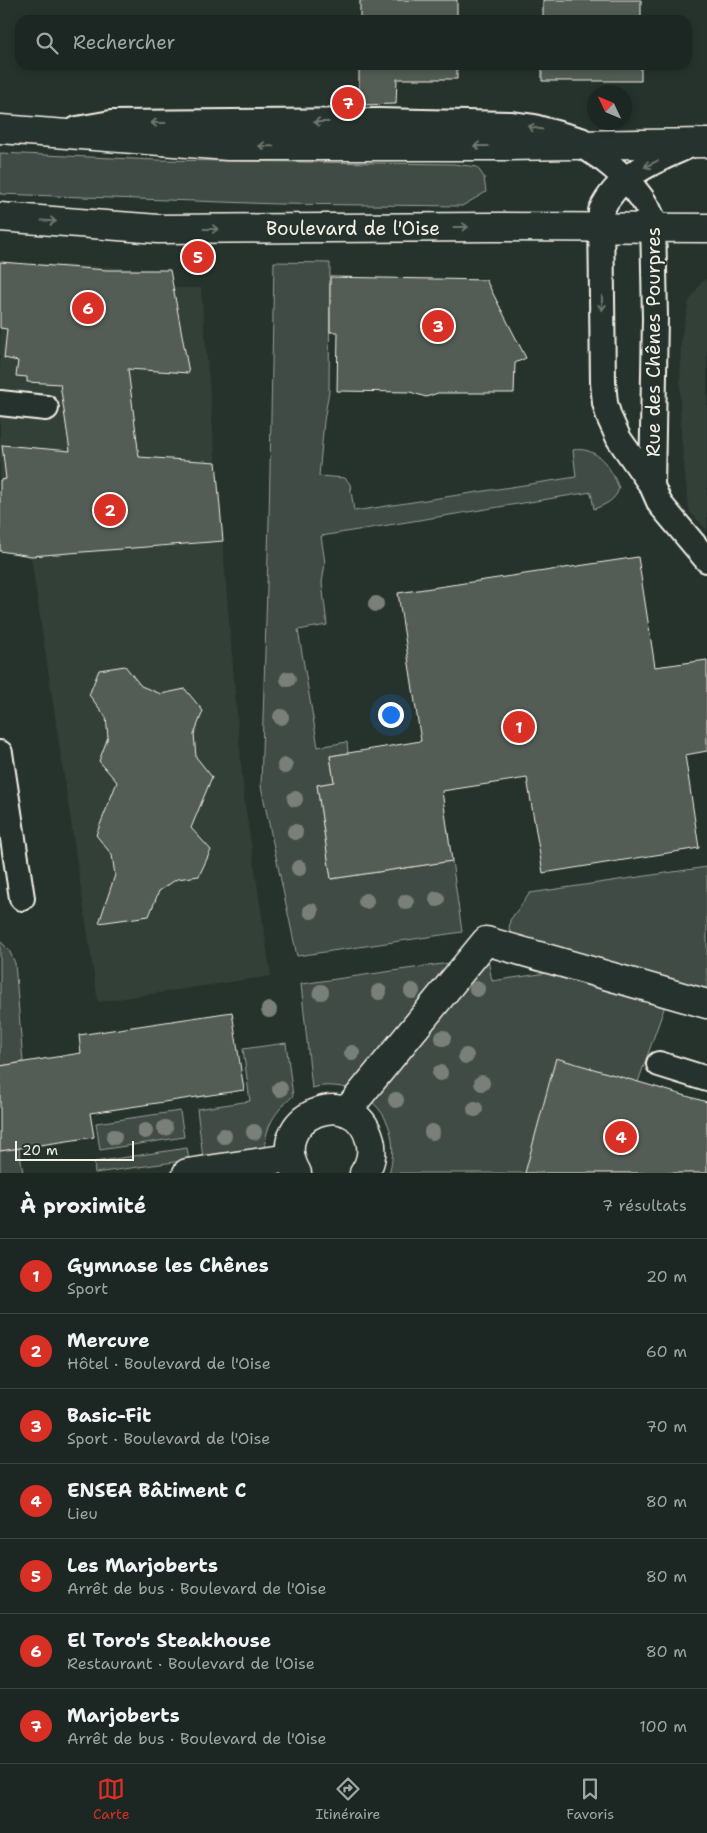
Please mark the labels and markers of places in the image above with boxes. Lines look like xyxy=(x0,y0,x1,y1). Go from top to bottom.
pin: 7 xyxy=(332,84,364,122)
pin: 5 xyxy=(182,238,214,276)
pin: 6 xyxy=(72,289,104,327)
pin: 3 xyxy=(422,307,454,345)
pin: 2 xyxy=(94,491,126,529)
pin: 1 xyxy=(503,708,535,746)
pin: 4 xyxy=(605,1118,637,1156)

